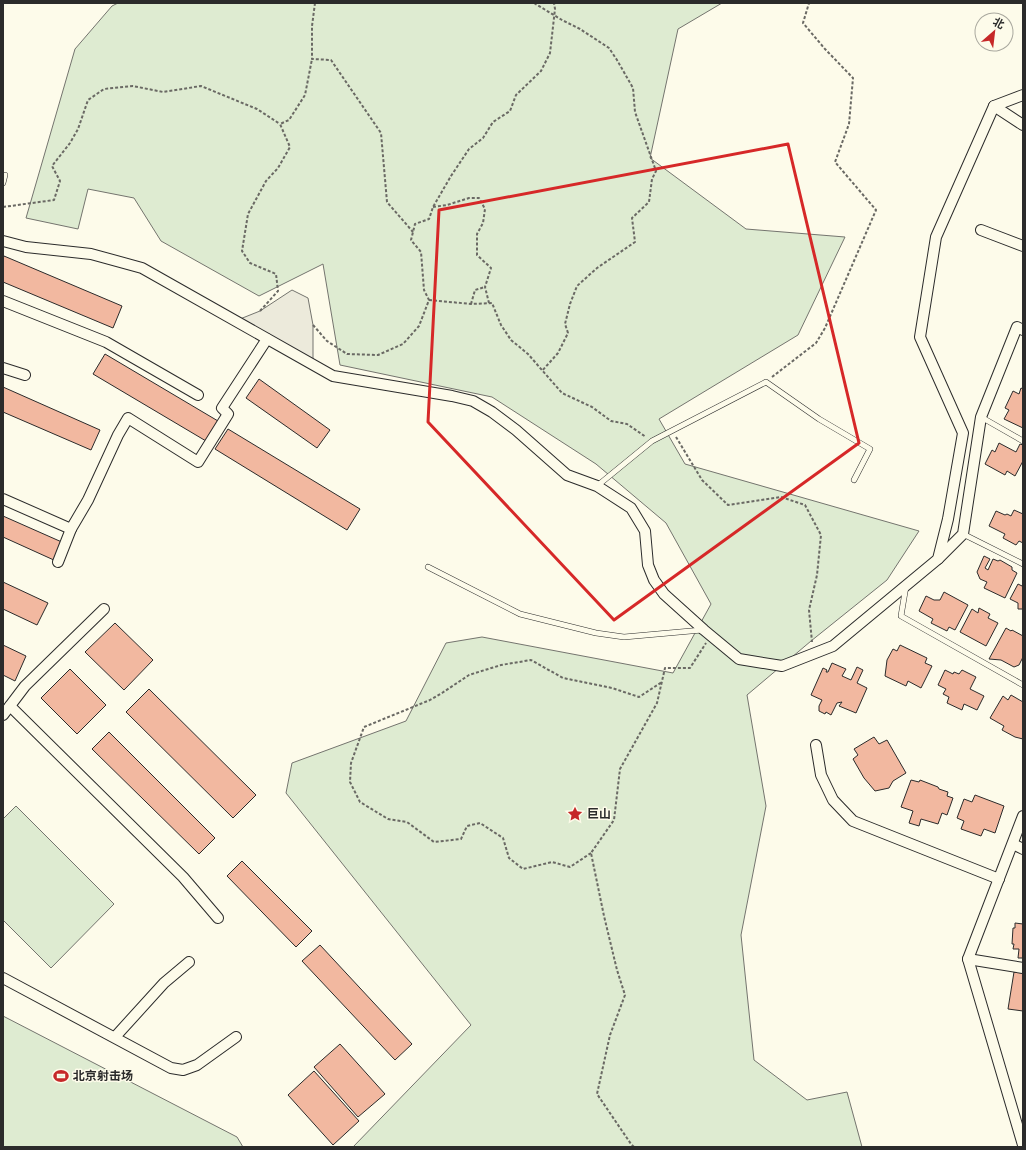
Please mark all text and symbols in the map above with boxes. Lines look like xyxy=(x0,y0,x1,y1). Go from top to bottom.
north arrow xyxy=(974,12,1014,52)
text: 北 xyxy=(991,13,1008,32)
place label: 巨山 xyxy=(587,804,611,822)
place icon: 巨山 xyxy=(566,805,584,823)
place label: 北京射击场 xyxy=(73,1066,133,1084)
sports icon: 北京射击场 xyxy=(52,1067,70,1085)

